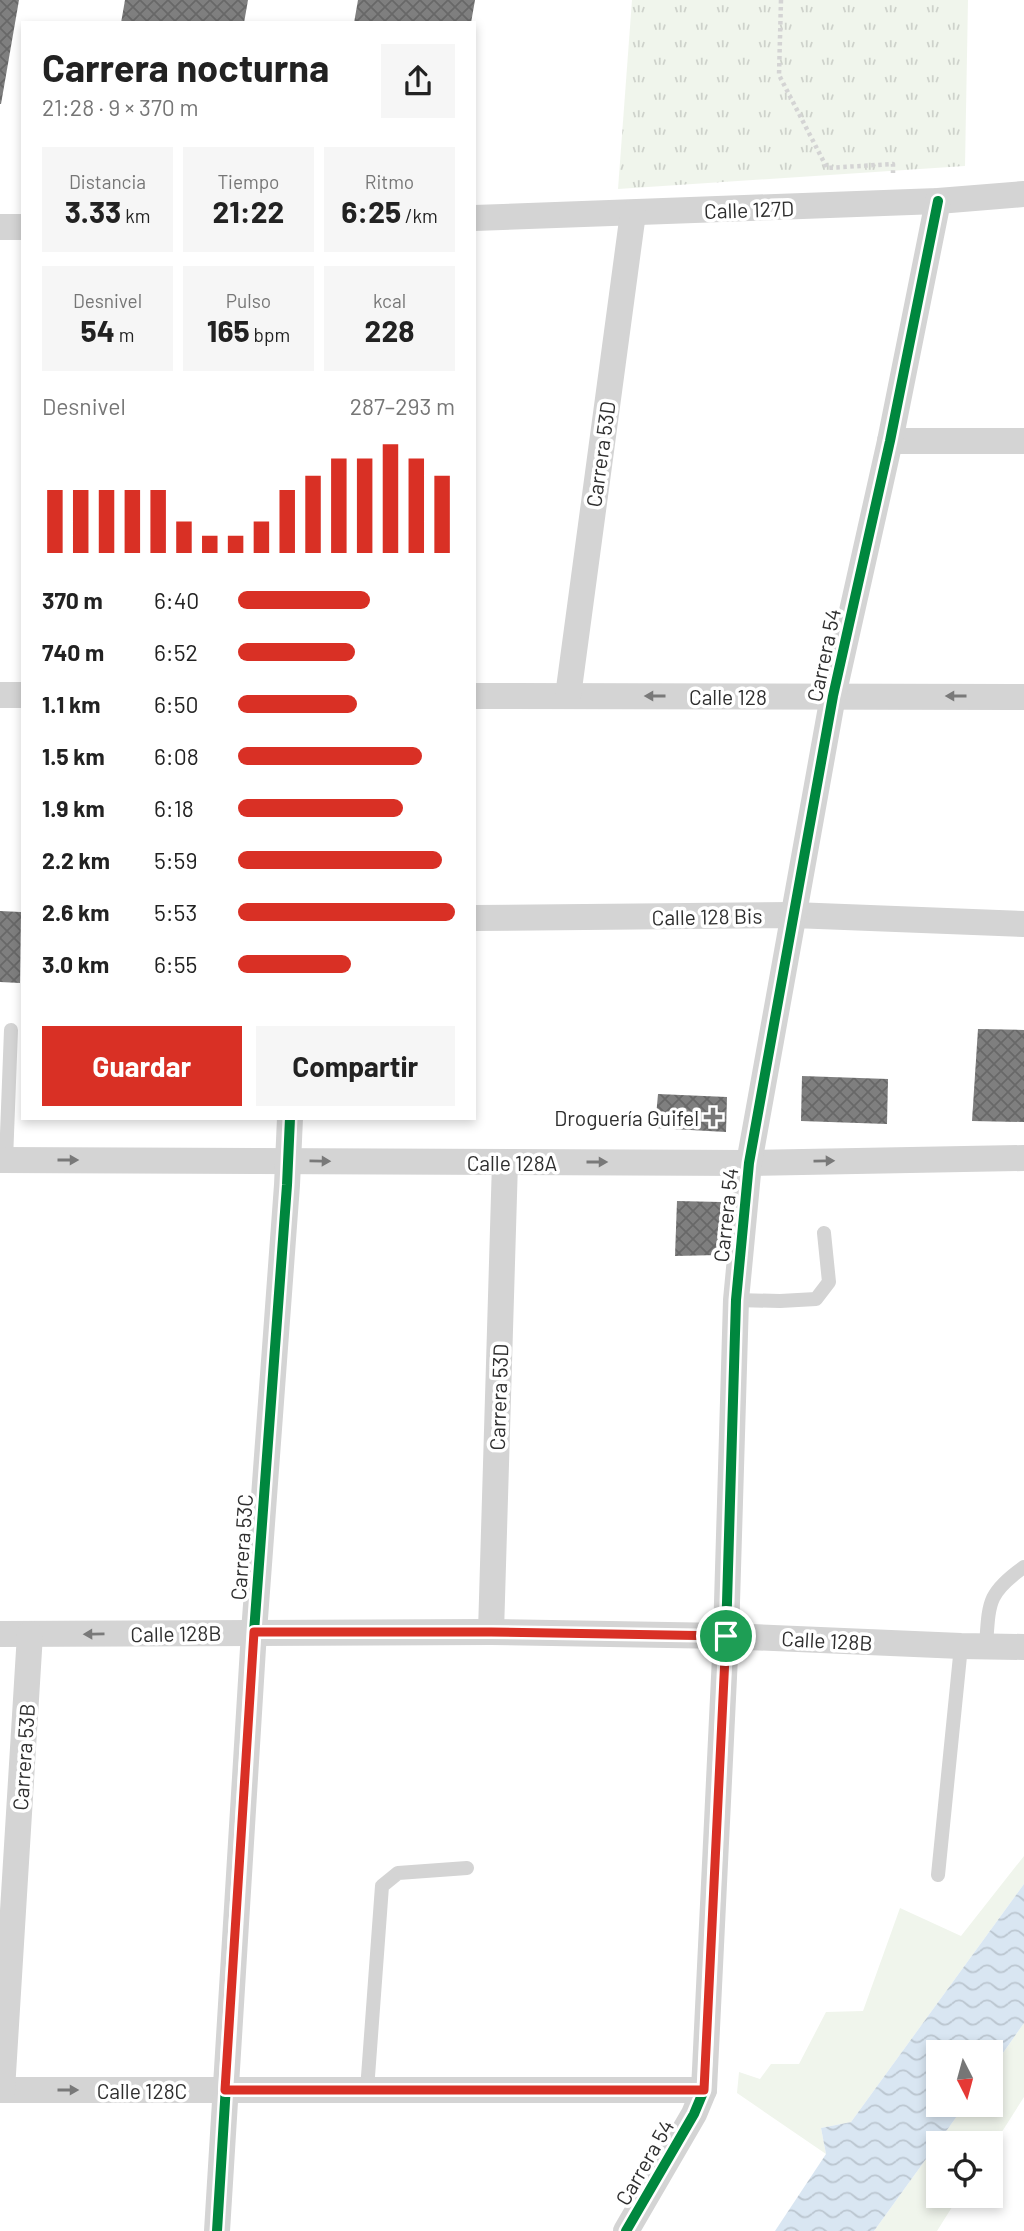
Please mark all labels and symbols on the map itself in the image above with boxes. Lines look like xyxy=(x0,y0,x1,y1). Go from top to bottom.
street label: Calle 127D xyxy=(704,195,794,223)
street label: Carrera 53D xyxy=(580,399,620,509)
street label: Carrera 54 xyxy=(801,606,845,704)
street label: Calle 128 xyxy=(689,684,767,709)
one-way arrow xyxy=(644,690,666,702)
one-way arrow xyxy=(945,690,967,702)
street label: Calle 128 Bis xyxy=(651,903,763,929)
place label: Droguería Guifel xyxy=(554,1105,699,1130)
marker: Droguería Guifel xyxy=(705,1109,721,1125)
street label: Calle 128A xyxy=(467,1150,558,1175)
one-way arrow xyxy=(57,1154,79,1166)
one-way arrow xyxy=(309,1155,331,1166)
one-way arrow xyxy=(586,1156,608,1168)
one-way arrow xyxy=(813,1156,835,1167)
street label: Carrera 54 xyxy=(708,1167,742,1263)
street label: Carrera 53D xyxy=(484,1343,512,1451)
street label: Carrera 53C xyxy=(225,1493,257,1601)
pin xyxy=(696,1606,756,1666)
street label: Calle 128B xyxy=(130,1620,222,1646)
street label: Calle 128B xyxy=(781,1625,873,1655)
one-way arrow xyxy=(83,1628,105,1640)
street label: Carrera 53B xyxy=(7,1703,39,1811)
north arrow xyxy=(926,2040,1003,2118)
street label: Calle 128C xyxy=(97,2078,187,2103)
one-way arrow xyxy=(57,2084,79,2096)
street label: Carrera 54 xyxy=(610,2115,678,2209)

